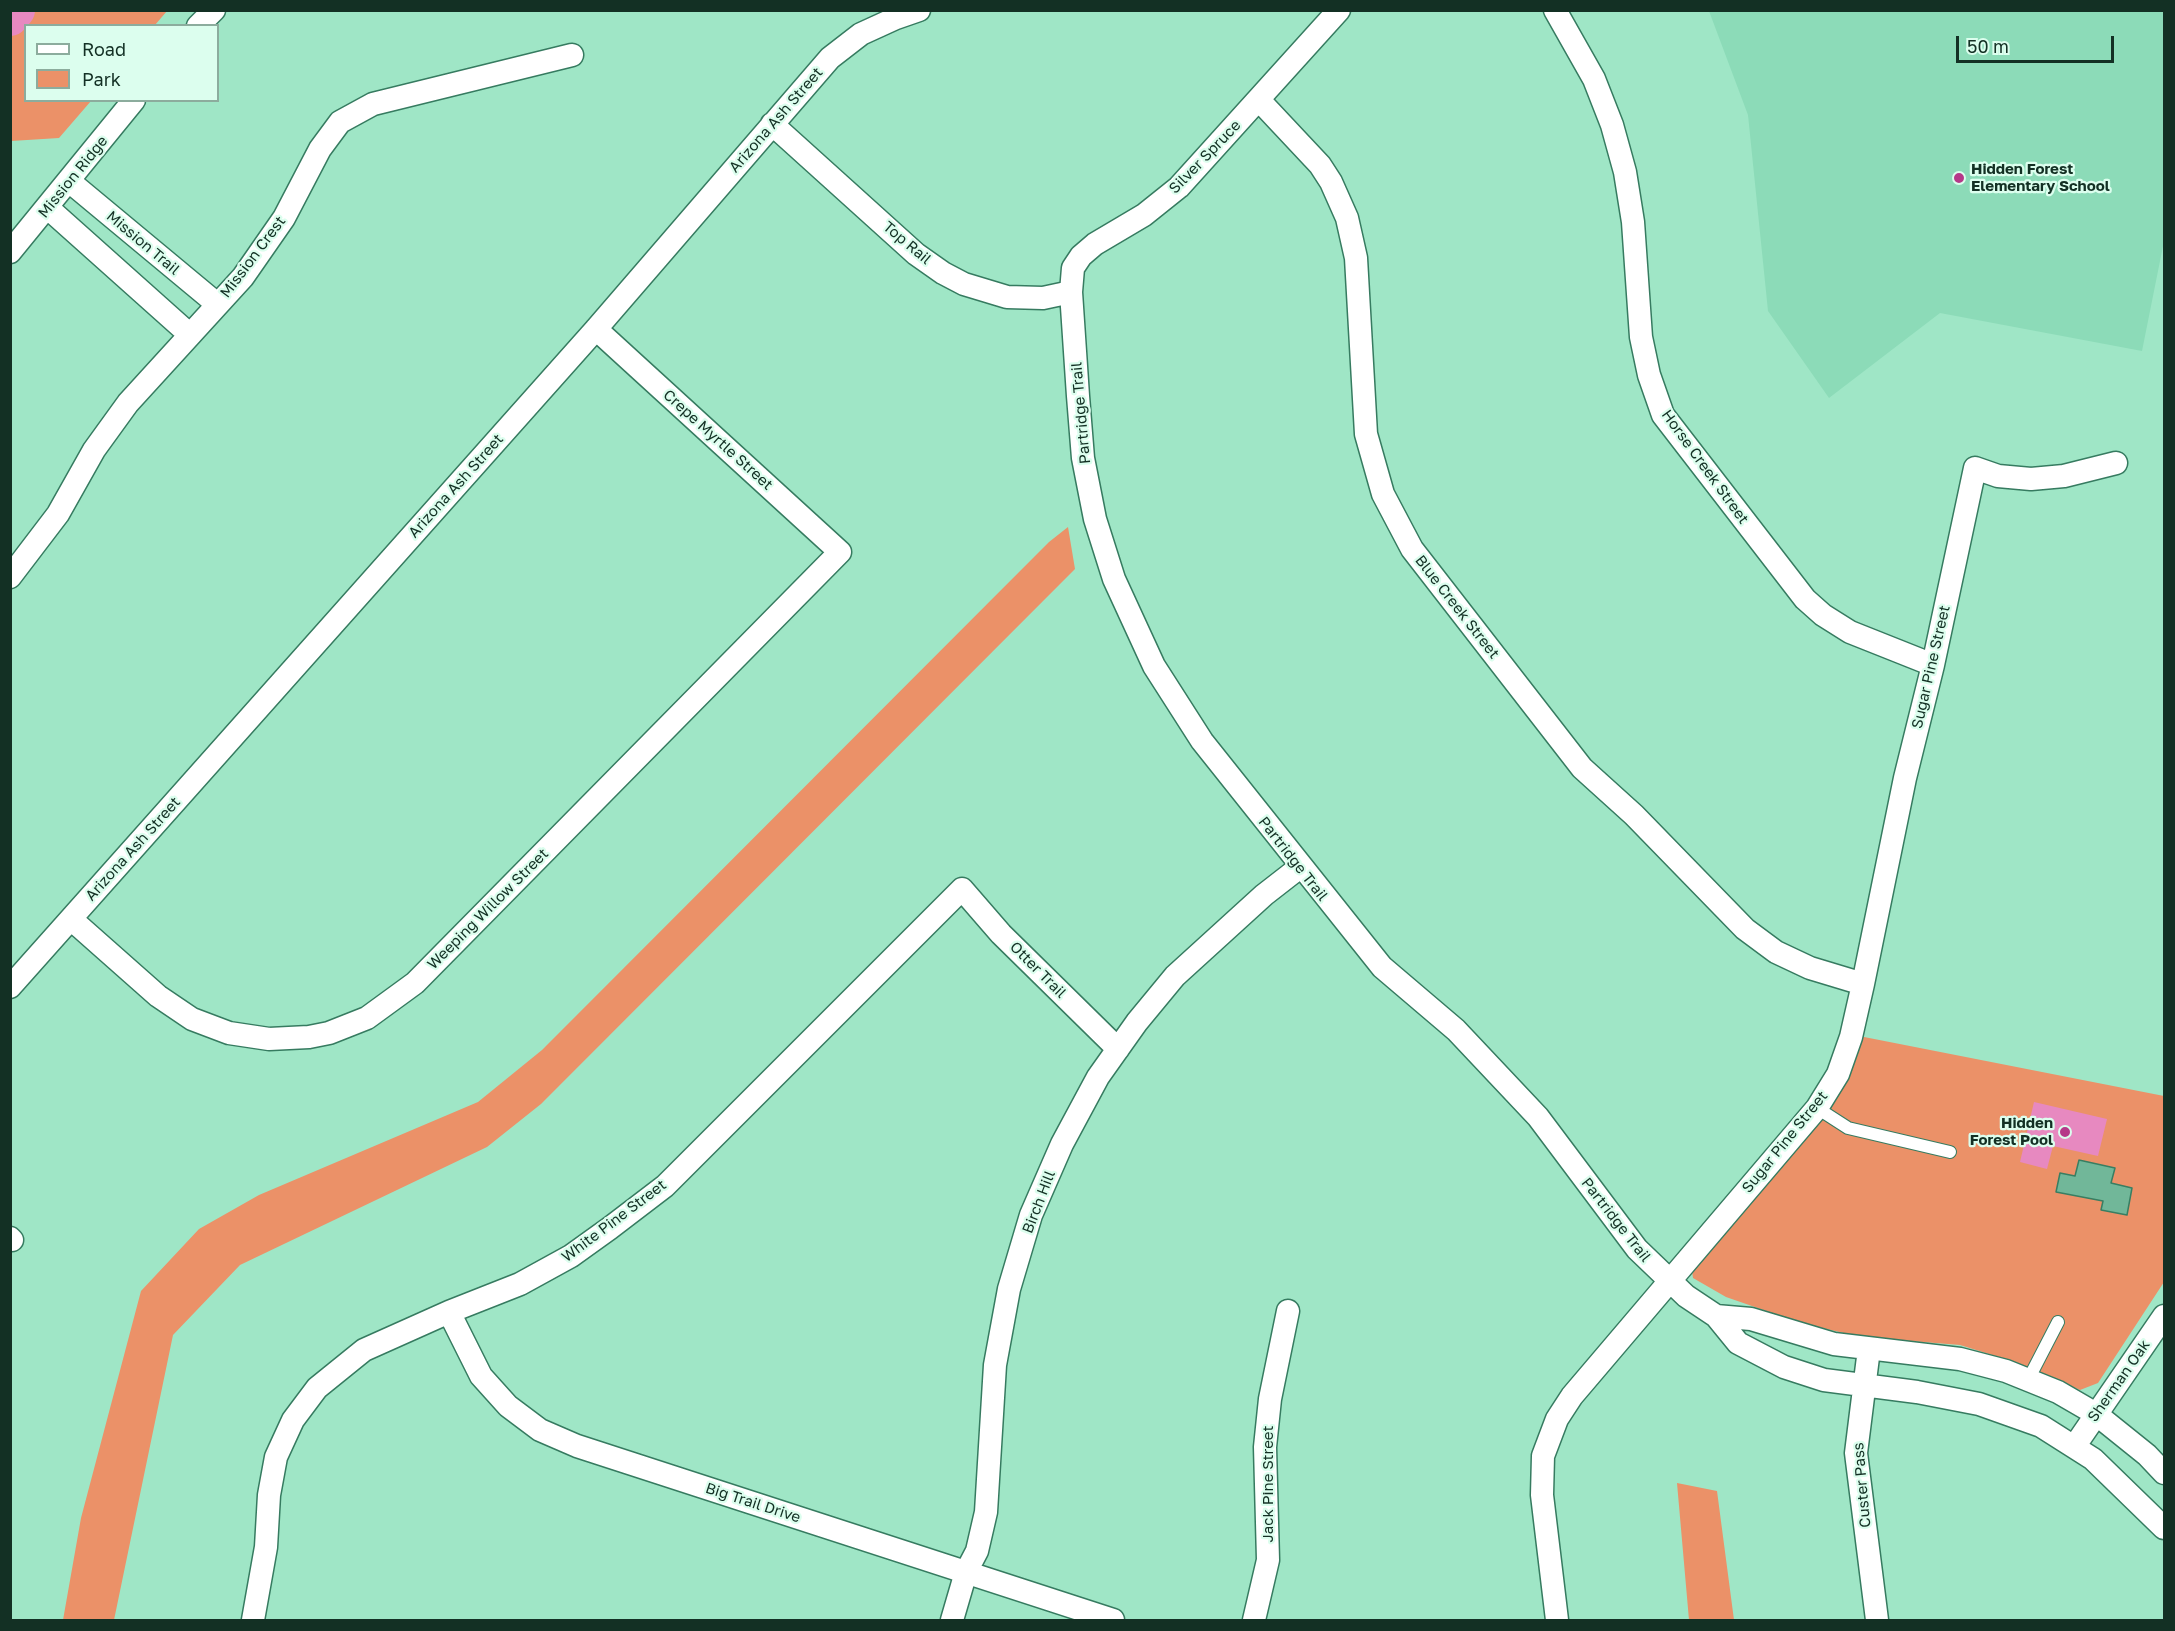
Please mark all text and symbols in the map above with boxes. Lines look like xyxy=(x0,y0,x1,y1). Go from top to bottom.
legend xyxy=(24,24,219,102)
scale bar xyxy=(1959,24,2116,62)
text: 50 m xyxy=(1967,35,2009,57)
text: Road xyxy=(82,38,126,60)
street label: Arizona Ash Street xyxy=(725,64,827,176)
text: Park xyxy=(82,68,121,90)
street label: Silver Spruce xyxy=(1165,117,1245,197)
street label: Mission Ridge xyxy=(34,132,112,222)
place label: Hidden Forest Elementary School xyxy=(1971,160,2110,195)
marker: Hidden Forest Elementary School xyxy=(1952,171,1966,185)
street label: Mission Trail xyxy=(103,207,183,279)
street label: Mission Crest xyxy=(217,213,289,301)
street label: Top Rail xyxy=(879,218,935,268)
street label: Partridge Trail xyxy=(1068,361,1094,465)
street label: Crepe Myrtle Street xyxy=(660,386,776,494)
street label: Horse Creek Street xyxy=(1658,406,1752,528)
street label: Arizona Ash Street xyxy=(405,430,507,542)
street label: Blue Creek Street xyxy=(1411,552,1503,662)
street label: Sugar Pine Street xyxy=(1908,604,1954,730)
street label: Arizona Ash Street xyxy=(82,793,184,905)
street label: Partridge Trail xyxy=(1255,813,1331,905)
street label: Weeping Willow Street xyxy=(424,845,552,973)
street label: Otter Trail xyxy=(1006,938,1070,1002)
street label: Sugar Pine Street xyxy=(1738,1087,1832,1197)
place label: Hidden Forest Pool xyxy=(1970,1114,2053,1149)
marker: Hidden Forest Pool xyxy=(2058,1125,2072,1139)
street label: Birch Hill xyxy=(1019,1168,1059,1236)
street label: Partridge Trail xyxy=(1578,1174,1654,1266)
street label: White Pine Street xyxy=(558,1176,670,1266)
street label: Sherman Oak xyxy=(2084,1336,2154,1426)
street label: Jack Pine Street xyxy=(1259,1425,1277,1543)
street label: Custer Pass xyxy=(1849,1442,1875,1528)
street label: Big Trail Drive xyxy=(703,1479,803,1527)

